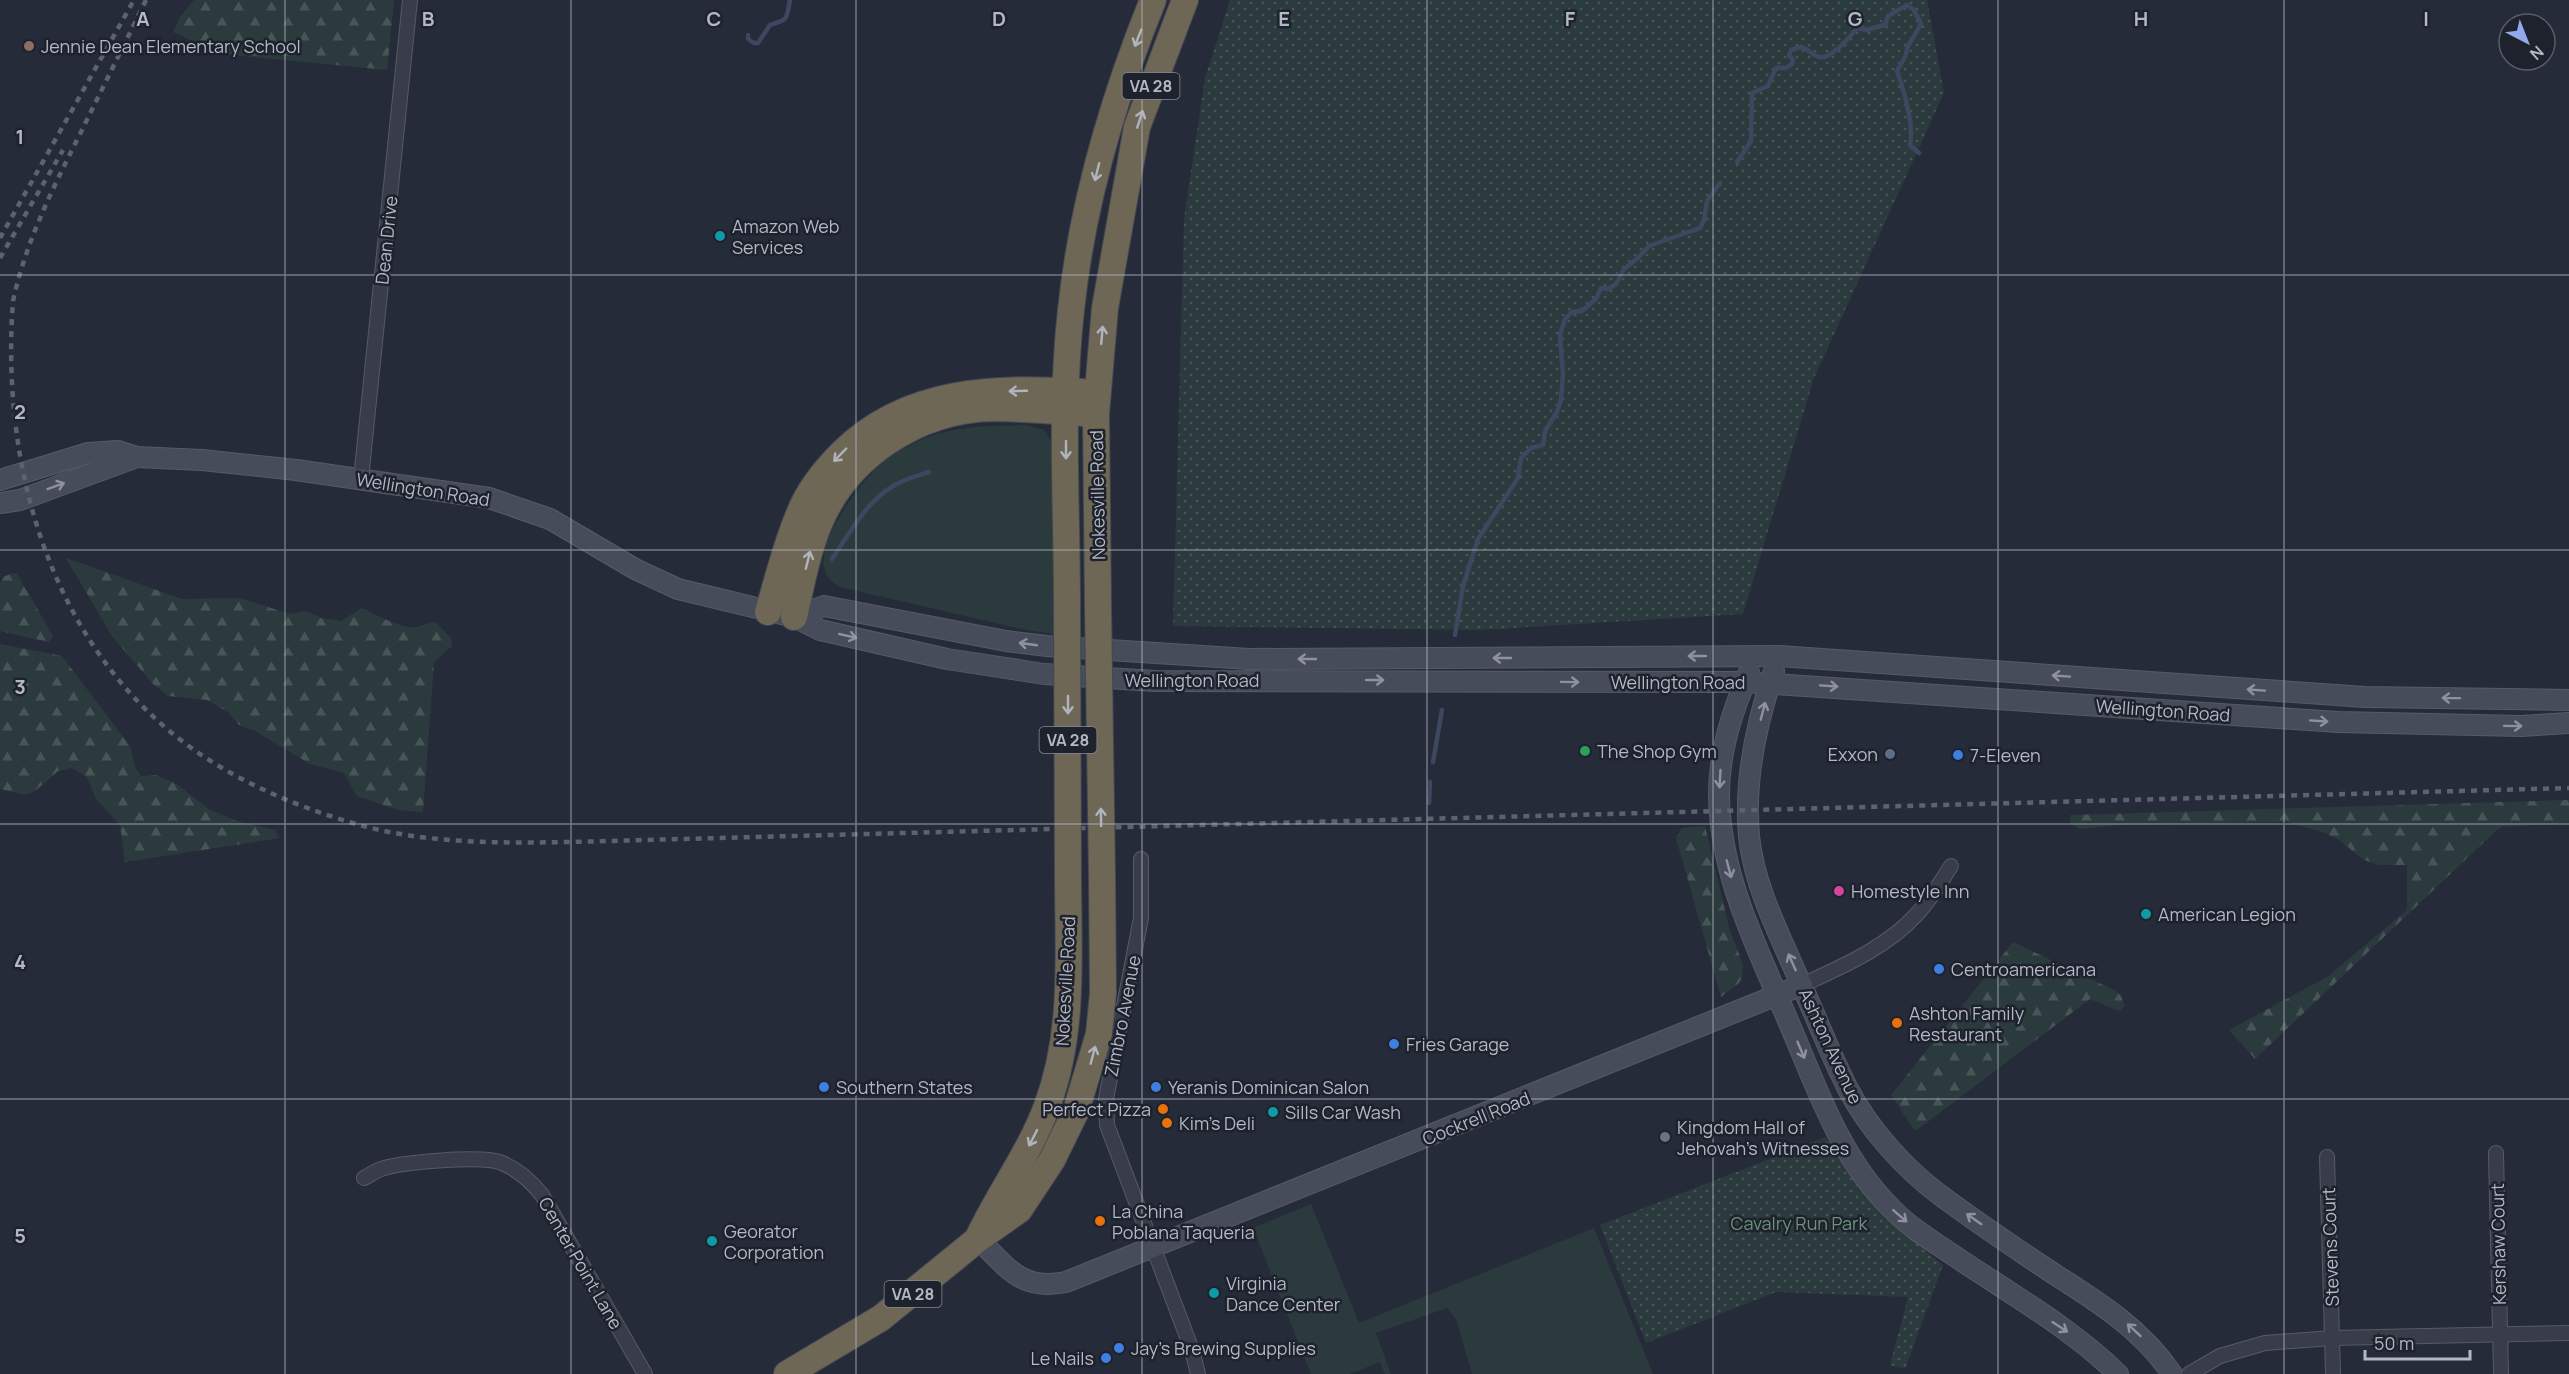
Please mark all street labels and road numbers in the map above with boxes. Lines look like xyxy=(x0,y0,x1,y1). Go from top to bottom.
road number: VA 28 xyxy=(1122,73,1180,99)
street label: Dean Drive xyxy=(369,195,403,285)
street label: Nokesville Road xyxy=(1084,430,1110,560)
street label: Wellington Road xyxy=(355,467,491,511)
street label: Wellington Road xyxy=(1125,668,1259,692)
street label: Wellington Road xyxy=(1611,670,1745,694)
street label: Wellington Road xyxy=(2095,693,2231,727)
road number: VA 28 xyxy=(1040,727,1096,753)
street label: Nokesville Road xyxy=(1050,916,1080,1046)
street label: Zimbro Avenue xyxy=(1098,953,1146,1079)
street label: Ashton Avenue xyxy=(1794,984,1868,1108)
street label: Cockrell Road xyxy=(1419,1086,1533,1150)
street label: Kershaw Court xyxy=(2485,1183,2511,1305)
street label: Stevens Court xyxy=(2316,1187,2344,1307)
street label: Center Point Lane xyxy=(533,1193,629,1333)
road number: VA 28 xyxy=(884,1281,942,1307)

